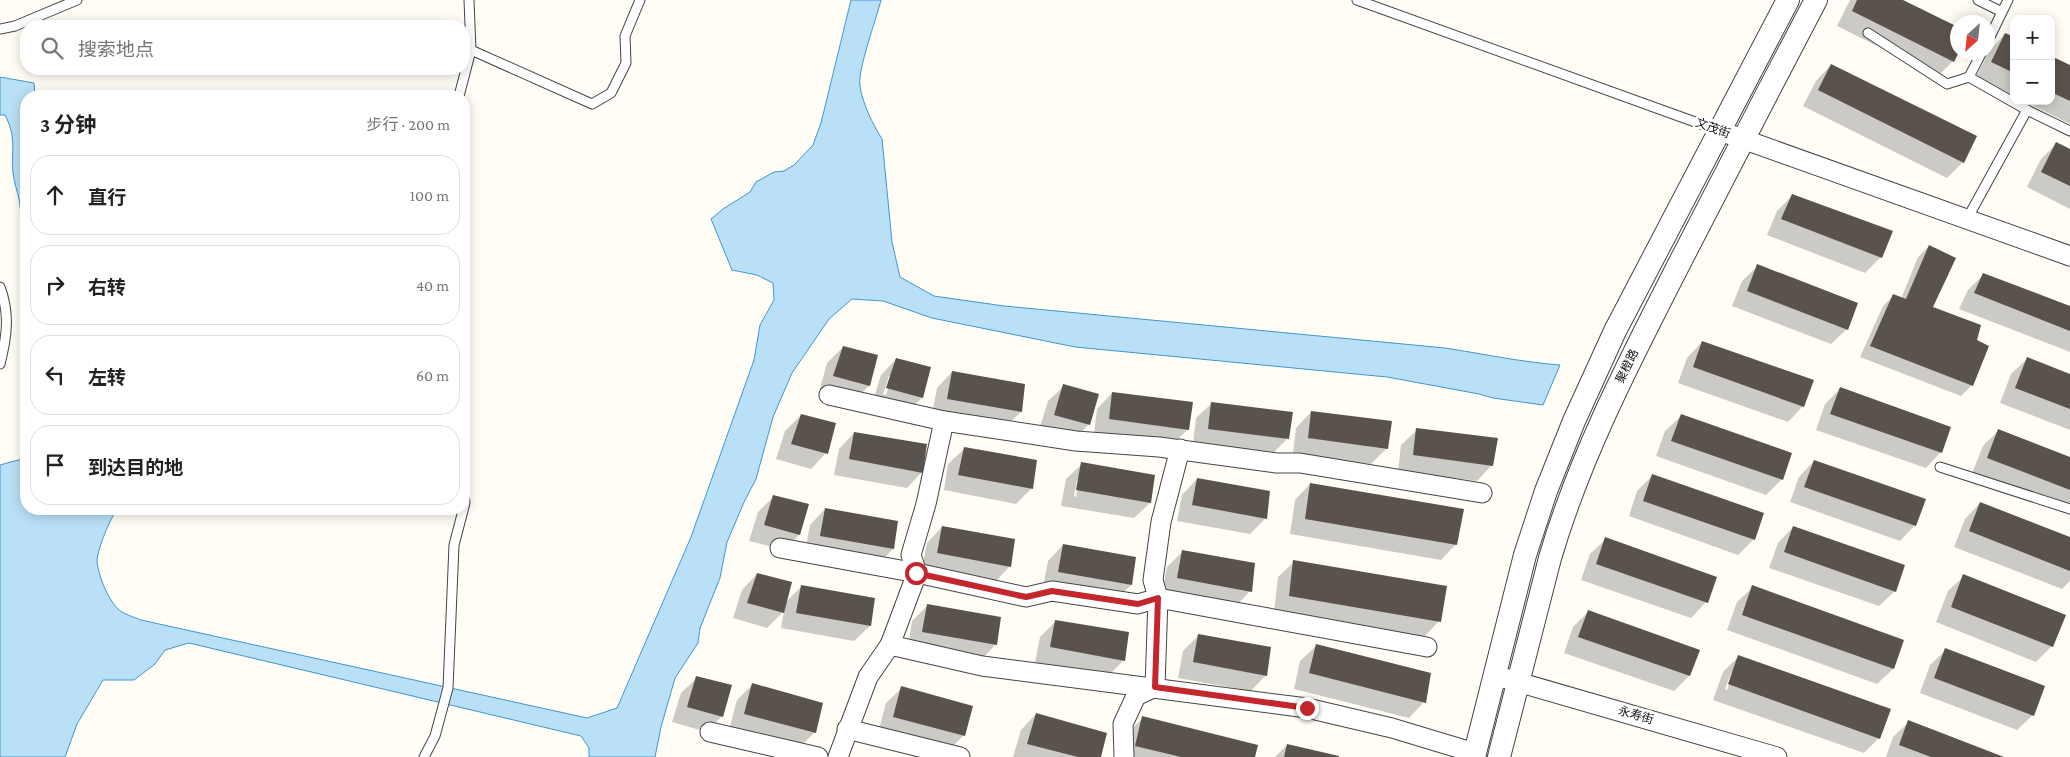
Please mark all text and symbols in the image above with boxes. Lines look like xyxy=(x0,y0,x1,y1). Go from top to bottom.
north arrow xyxy=(1950,15,1995,60)
map controls xyxy=(2010,15,2055,105)
button: + xyxy=(2010,15,2055,60)
search box xyxy=(20,20,470,75)
icon: search xyxy=(38,34,66,62)
text: 搜索地点 xyxy=(78,39,154,60)
button: − xyxy=(2010,60,2055,105)
text: 3 分钟 xyxy=(40,113,96,137)
street label: 文茂街 xyxy=(1694,115,1732,141)
text: 步行 · 200 m xyxy=(367,116,450,133)
icon: ahead xyxy=(41,181,69,209)
text: 直行 xyxy=(88,187,126,208)
text: 100 m xyxy=(410,187,449,204)
icon: right xyxy=(41,271,69,299)
text: 右转 xyxy=(88,277,126,298)
text: 40 m xyxy=(416,277,449,294)
street label: 聚橙路 xyxy=(1613,347,1641,385)
icon: left xyxy=(41,361,69,389)
text: 左转 xyxy=(88,367,126,388)
text: 60 m xyxy=(416,367,449,384)
icon: arrive xyxy=(41,451,69,479)
text: 到达目的地 xyxy=(88,457,183,478)
route start xyxy=(905,562,928,585)
route end xyxy=(1296,697,1319,720)
street label: 永寿街 xyxy=(1617,703,1655,727)

